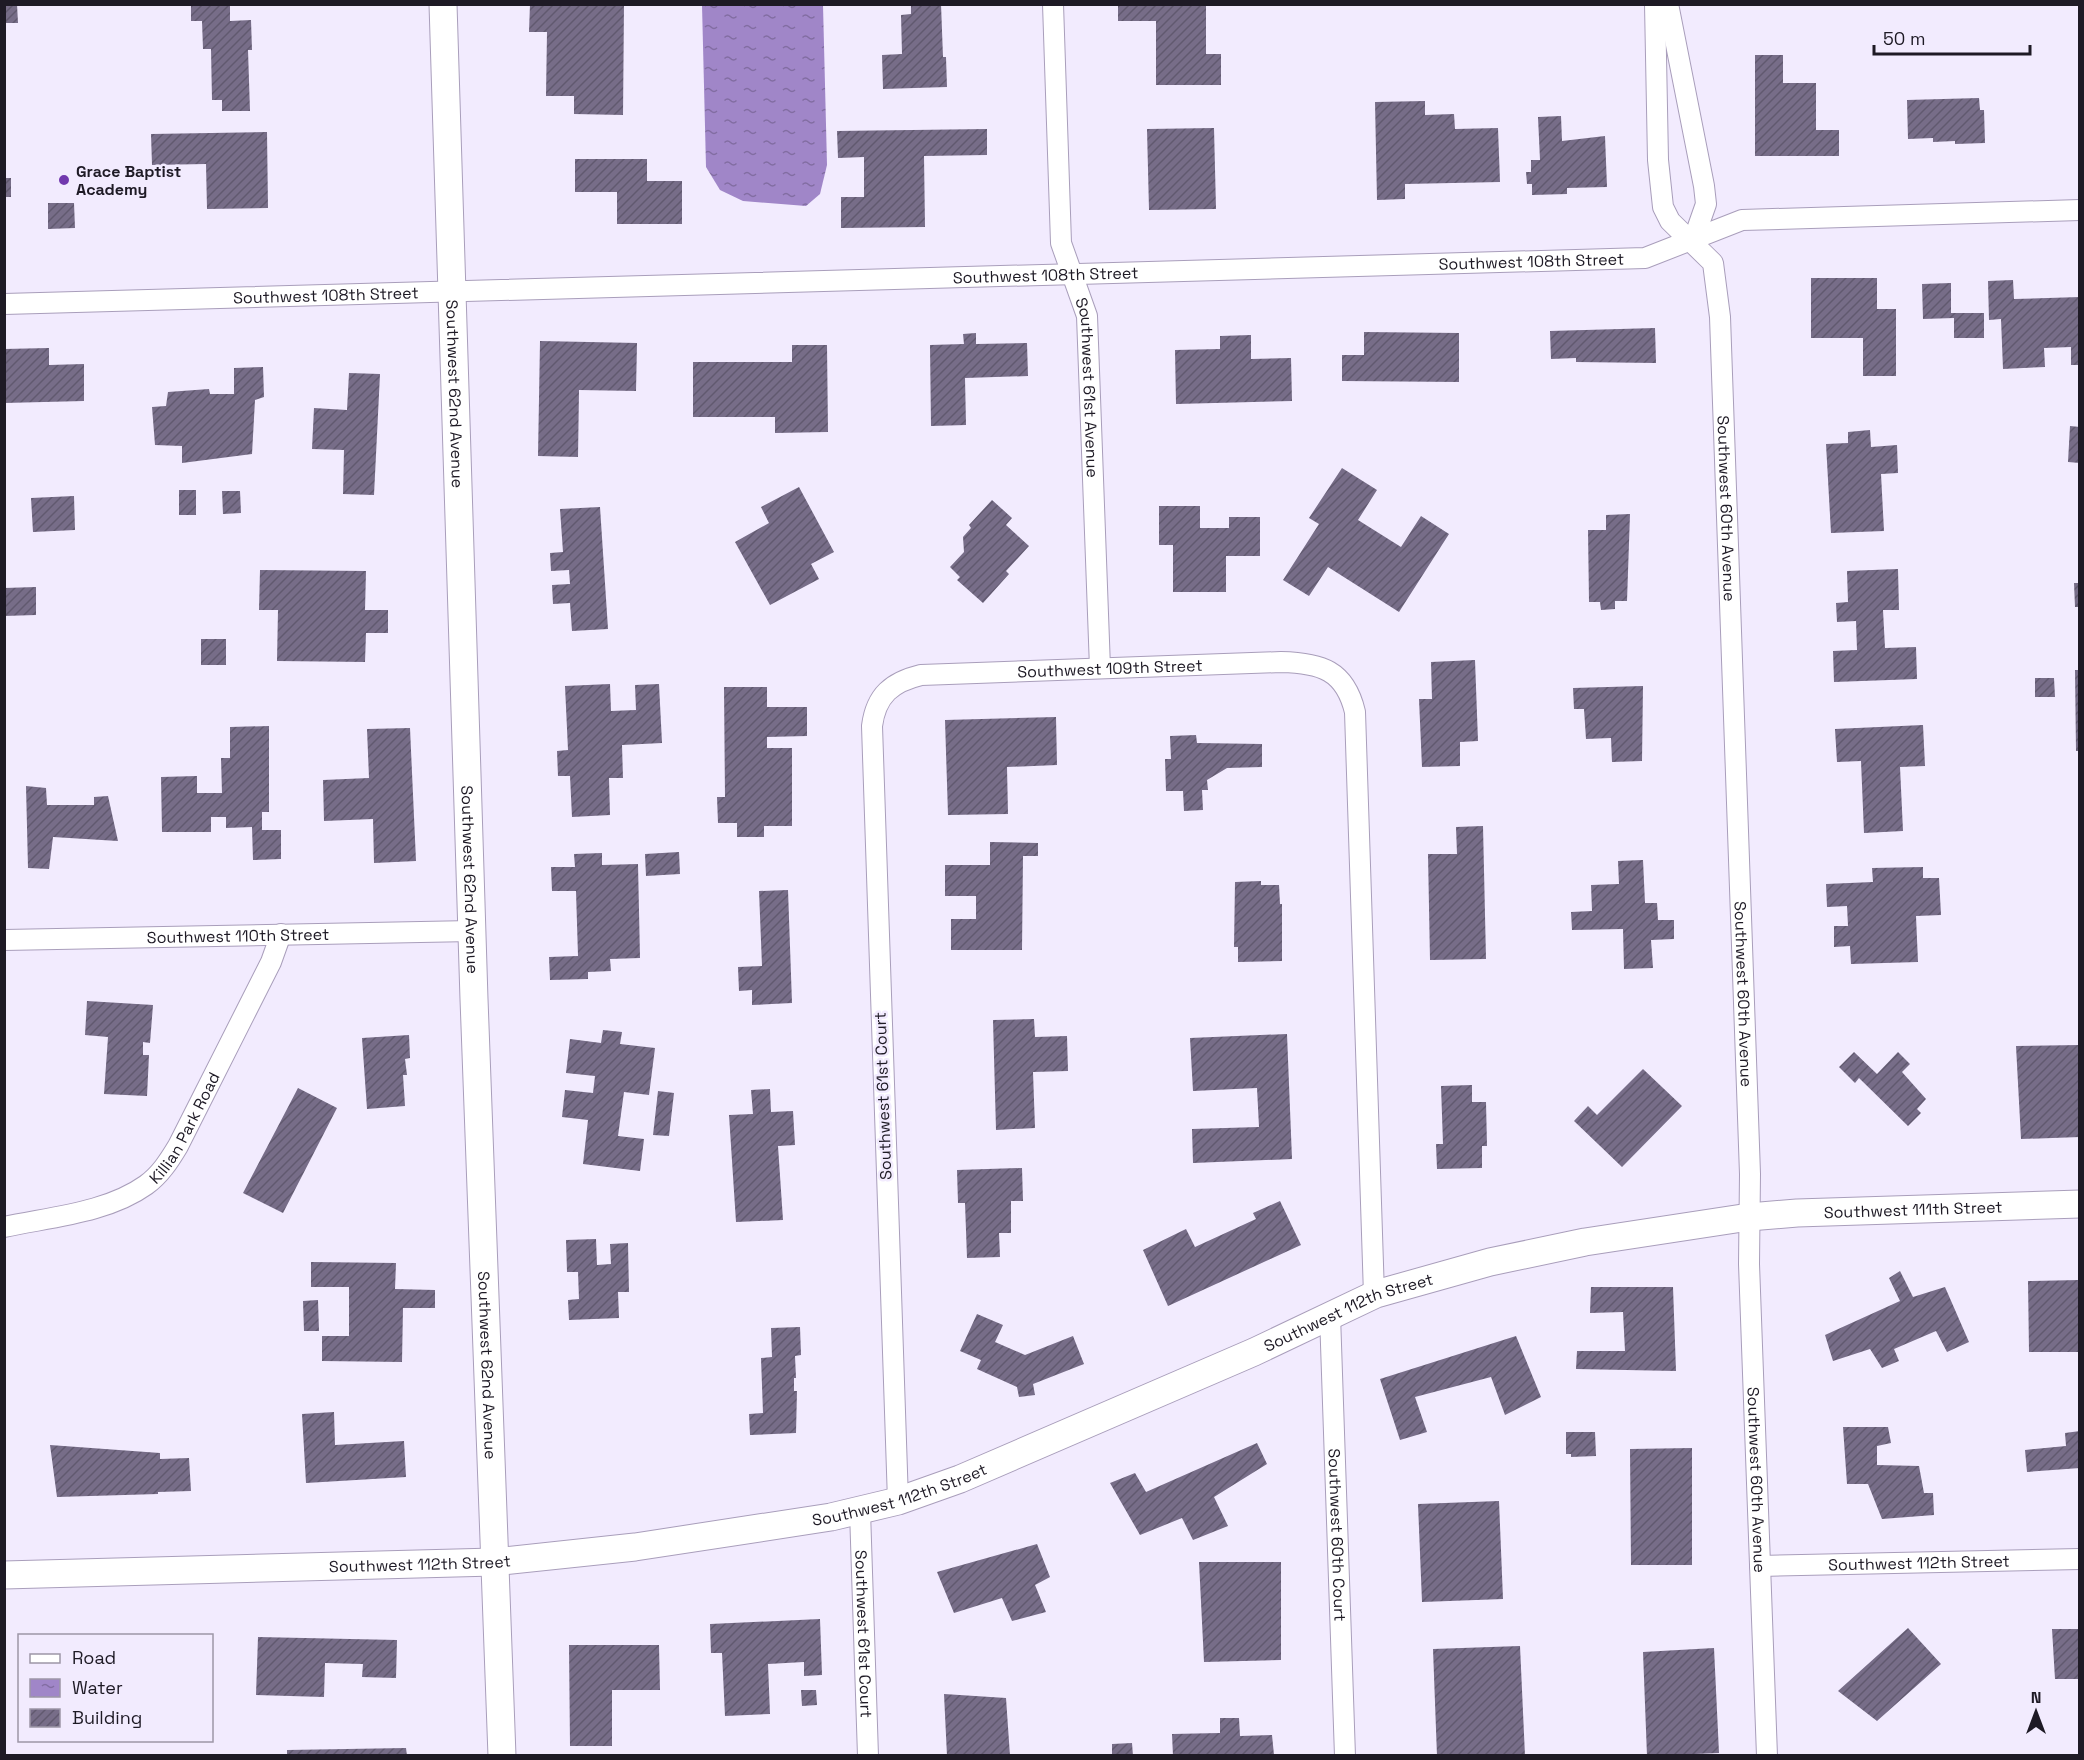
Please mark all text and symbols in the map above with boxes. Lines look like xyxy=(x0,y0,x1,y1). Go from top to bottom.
scale bar xyxy=(1874,18,2030,56)
text: 50 m xyxy=(1883,27,1925,50)
place label: Grace Baptist Academy xyxy=(76,161,181,200)
marker: Grace Baptist Academy xyxy=(57,173,71,187)
street label: Southwest 108th Street xyxy=(1438,248,1625,274)
street label: Southwest 108th Street xyxy=(952,262,1139,288)
street label: Southwest 108th Street xyxy=(233,282,419,308)
street label: Southwest 61st Avenue xyxy=(1071,294,1103,478)
street label: Southwest 62nd Avenue xyxy=(442,299,469,488)
street label: Southwest 60th Avenue xyxy=(1713,415,1740,602)
street label: Southwest 109th Street xyxy=(1017,654,1203,682)
street label: Southwest 62nd Avenue xyxy=(457,785,484,974)
street label: Southwest 60th Avenue xyxy=(1730,901,1757,1088)
street label: Southwest 110th Street xyxy=(147,923,329,948)
street label: Southwest 61st Court xyxy=(870,1012,896,1180)
street label: Killian Park Road xyxy=(144,1068,224,1188)
street label: Southwest 111th Street xyxy=(1823,1196,2003,1223)
street label: Southwest 112th Street xyxy=(1260,1268,1435,1356)
street label: Southwest 62nd Avenue xyxy=(474,1271,502,1460)
street label: Southwest 60th Avenue xyxy=(1743,1386,1771,1573)
street label: Southwest 60th Court xyxy=(1324,1448,1351,1622)
street label: Southwest 112th Street xyxy=(810,1458,990,1530)
street label: Southwest 112th Street xyxy=(329,1550,512,1577)
street label: Southwest 61st Court xyxy=(851,1550,877,1718)
street label: Southwest 112th Street xyxy=(1828,1550,2010,1575)
legend xyxy=(18,1634,213,1742)
text: Road xyxy=(72,1646,116,1669)
text: Water xyxy=(72,1676,123,1699)
north arrow xyxy=(2006,1682,2066,1742)
text: N xyxy=(2031,1687,2041,1708)
text: Building xyxy=(72,1706,142,1729)

